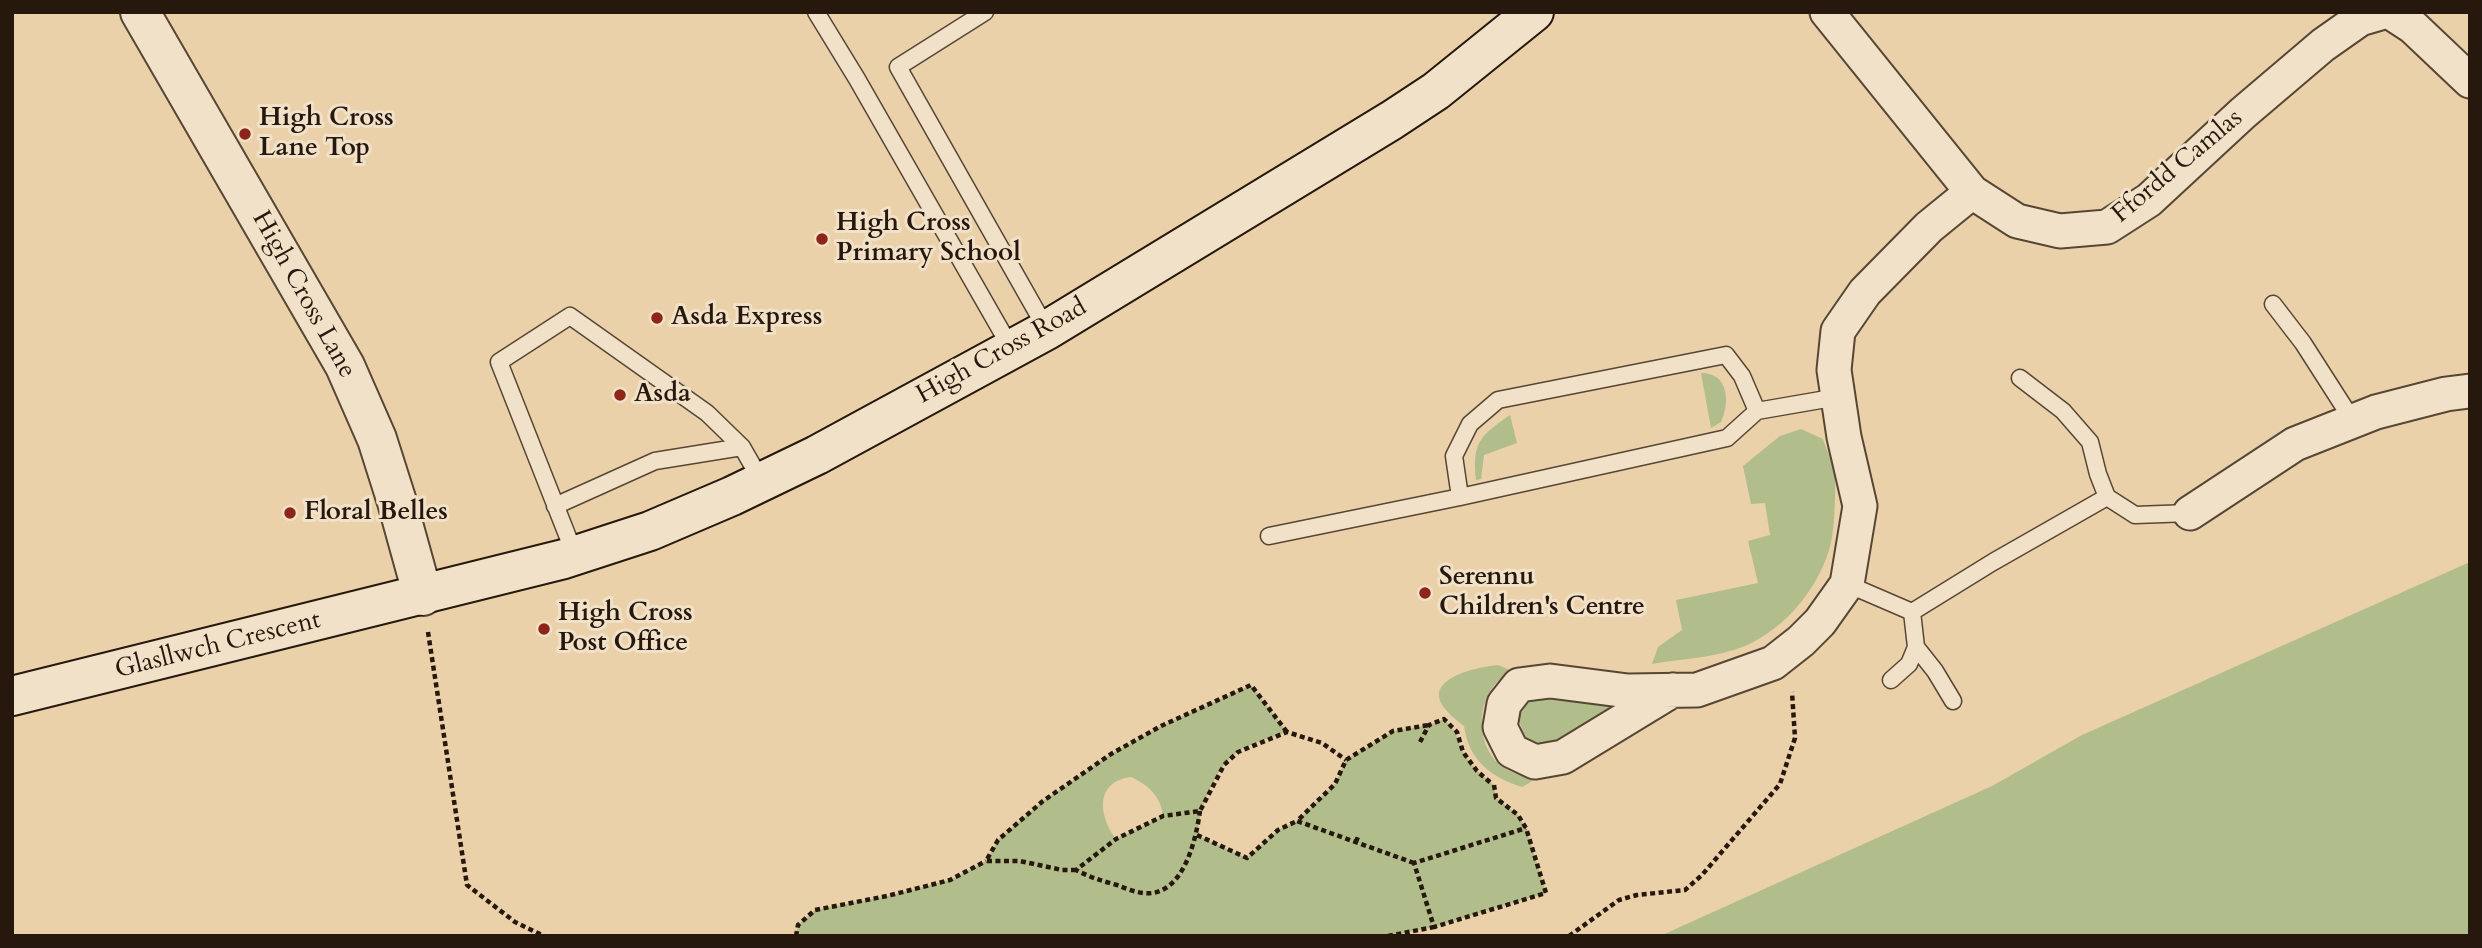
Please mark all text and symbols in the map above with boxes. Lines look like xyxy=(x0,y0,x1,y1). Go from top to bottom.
place label: High Cross Lane Top xyxy=(259,103,394,164)
street label: Ffordd Camlas xyxy=(2106,103,2250,231)
marker: High Cross Lane Top xyxy=(237,126,253,142)
street label: High Cross Lane xyxy=(244,206,362,384)
place label: High Cross Primary School xyxy=(836,208,1021,270)
marker: High Cross Primary School xyxy=(814,231,830,247)
street label: High Cross Road xyxy=(911,292,1093,412)
place label: Asda Express xyxy=(671,302,822,334)
marker: Asda Express xyxy=(649,310,665,326)
place label: Asda xyxy=(634,379,691,411)
marker: Asda xyxy=(612,387,628,403)
place label: Floral Belles xyxy=(304,497,448,529)
marker: Floral Belles xyxy=(282,505,298,521)
place label: Serennu Children's Centre xyxy=(1439,562,1645,624)
marker: Serennu Children's Centre xyxy=(1417,585,1433,601)
place label: High Cross Post Office xyxy=(558,598,693,660)
street label: Glasllwch Crescent xyxy=(112,605,324,687)
marker: High Cross Post Office xyxy=(536,621,552,637)

